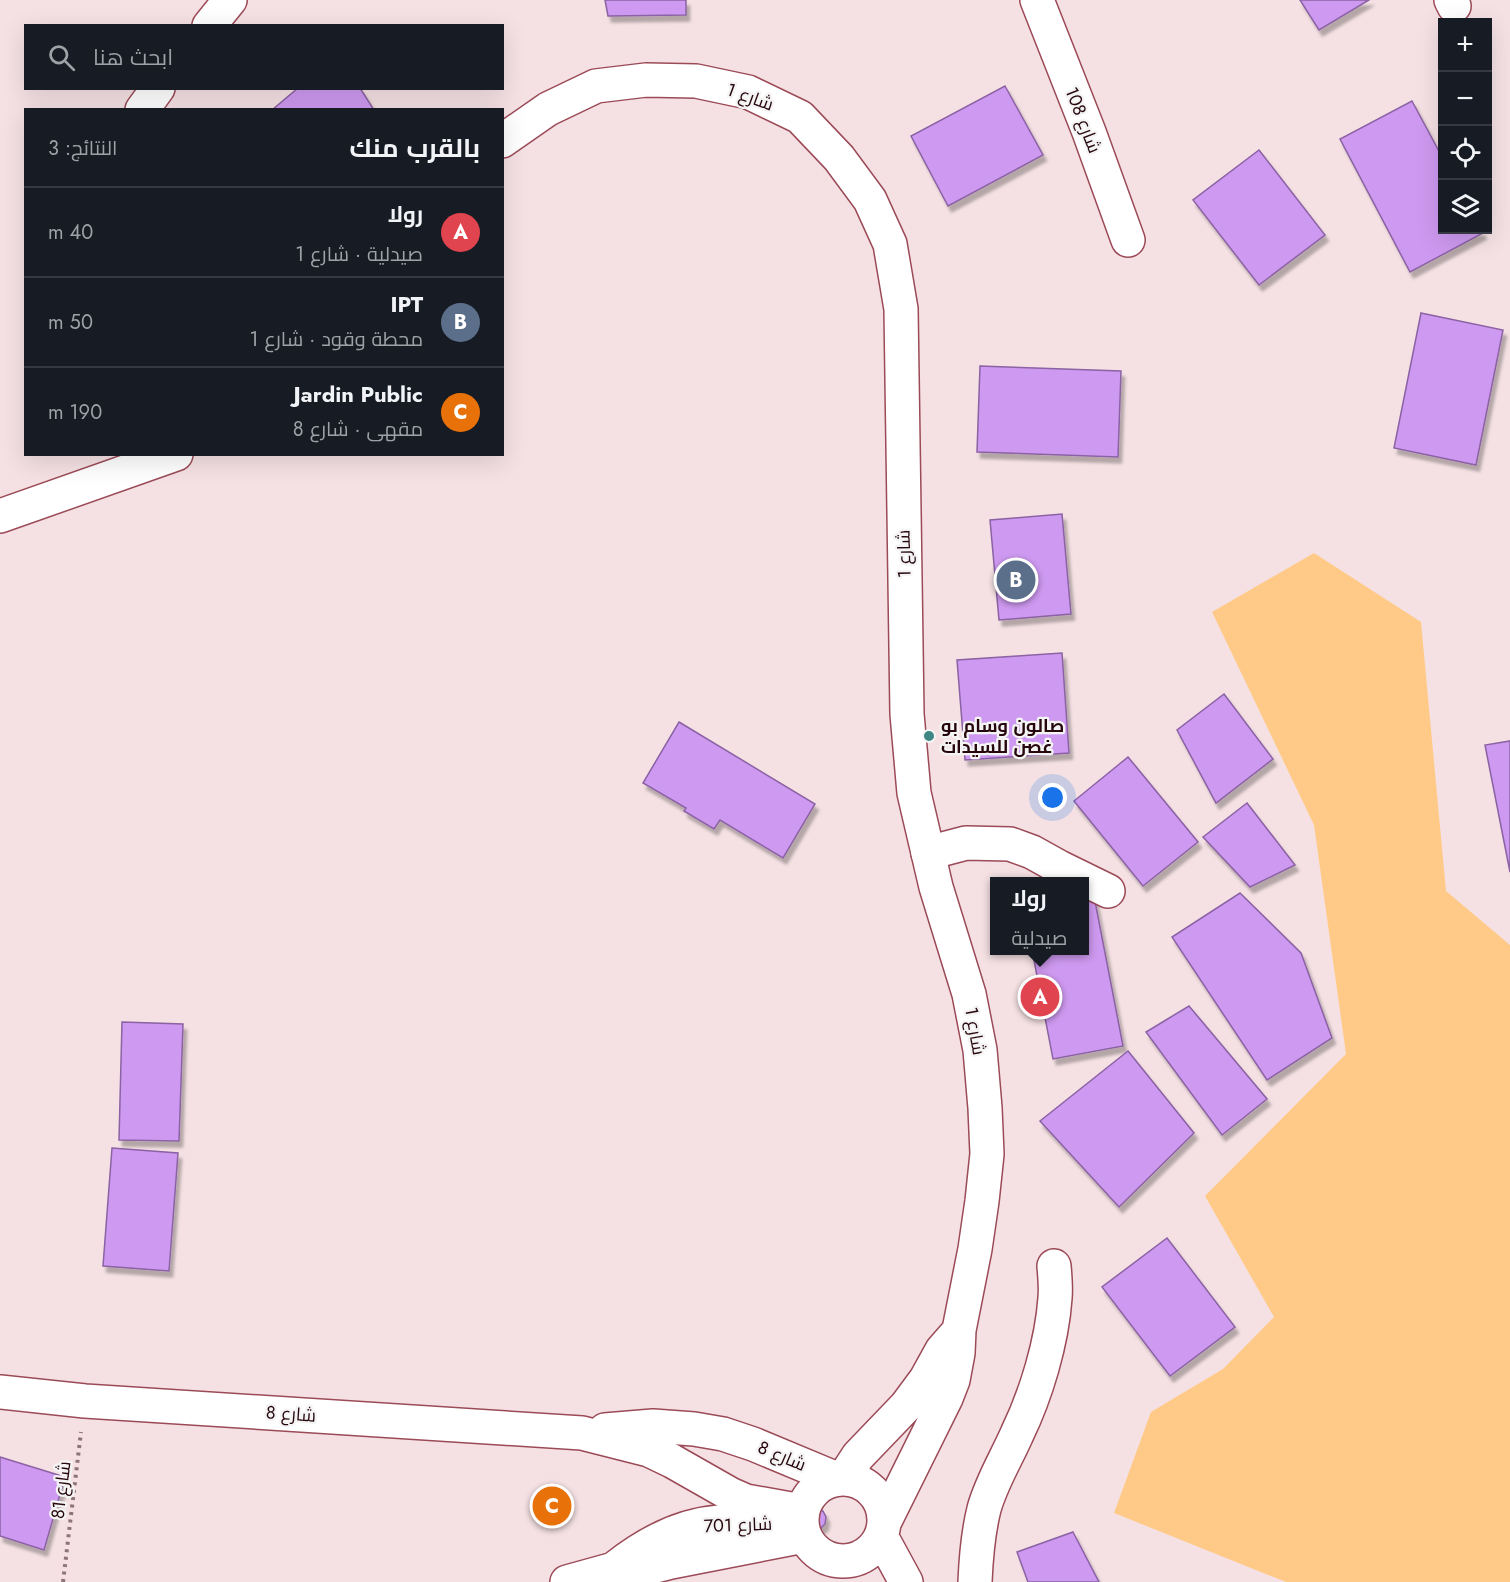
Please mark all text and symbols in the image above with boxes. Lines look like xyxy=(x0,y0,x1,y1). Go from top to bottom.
map controls xyxy=(1438,18,1492,234)
button: + xyxy=(1438,18,1492,72)
search box xyxy=(24,24,504,90)
icon: search xyxy=(45,41,78,74)
text: ابحث هنا xyxy=(93,41,173,73)
button: − xyxy=(1438,72,1492,126)
street label: شارع 1 xyxy=(723,77,777,117)
street label: شارع 108 xyxy=(1058,83,1108,157)
button: locate xyxy=(1438,126,1492,180)
text: بالقرب منك xyxy=(350,129,480,167)
text: النتائج: 3 xyxy=(48,134,117,163)
button: layers xyxy=(1438,180,1492,234)
text: رولا xyxy=(388,198,423,230)
text: 40 m xyxy=(48,218,93,247)
text: A xyxy=(453,218,468,247)
text: صيدلية · شارع 1 xyxy=(295,240,423,269)
text: IPT xyxy=(391,288,423,320)
text: 50 m xyxy=(48,308,93,337)
text: B xyxy=(454,308,467,337)
text: محطة وقود · شارع 1 xyxy=(250,325,423,354)
text: Jardin Public xyxy=(294,378,423,410)
text: 190 m xyxy=(48,398,102,427)
text: C xyxy=(453,398,468,427)
text: مقهى · شارع 8 xyxy=(293,415,423,444)
street label: شارع 1 xyxy=(891,530,917,578)
pin: B xyxy=(996,558,1036,602)
place label: صالون وسام بو غصن للسيدات xyxy=(941,713,1064,760)
marker: صالون وسام بو غصن للسيدات xyxy=(922,729,936,743)
your location xyxy=(1038,783,1067,812)
popup xyxy=(990,877,1089,955)
text: رولا xyxy=(1012,882,1047,914)
text: صيدلية xyxy=(1012,924,1067,953)
pin: A xyxy=(1020,974,1060,1020)
street label: شارع 1 xyxy=(958,1005,992,1057)
street label: شارع 8 xyxy=(265,1399,317,1429)
street label: شارع 8 xyxy=(754,1434,810,1478)
street label: شارع 81 xyxy=(45,1460,77,1520)
pin: C xyxy=(532,1484,572,1528)
street label: شارع 701 xyxy=(703,1511,773,1539)

